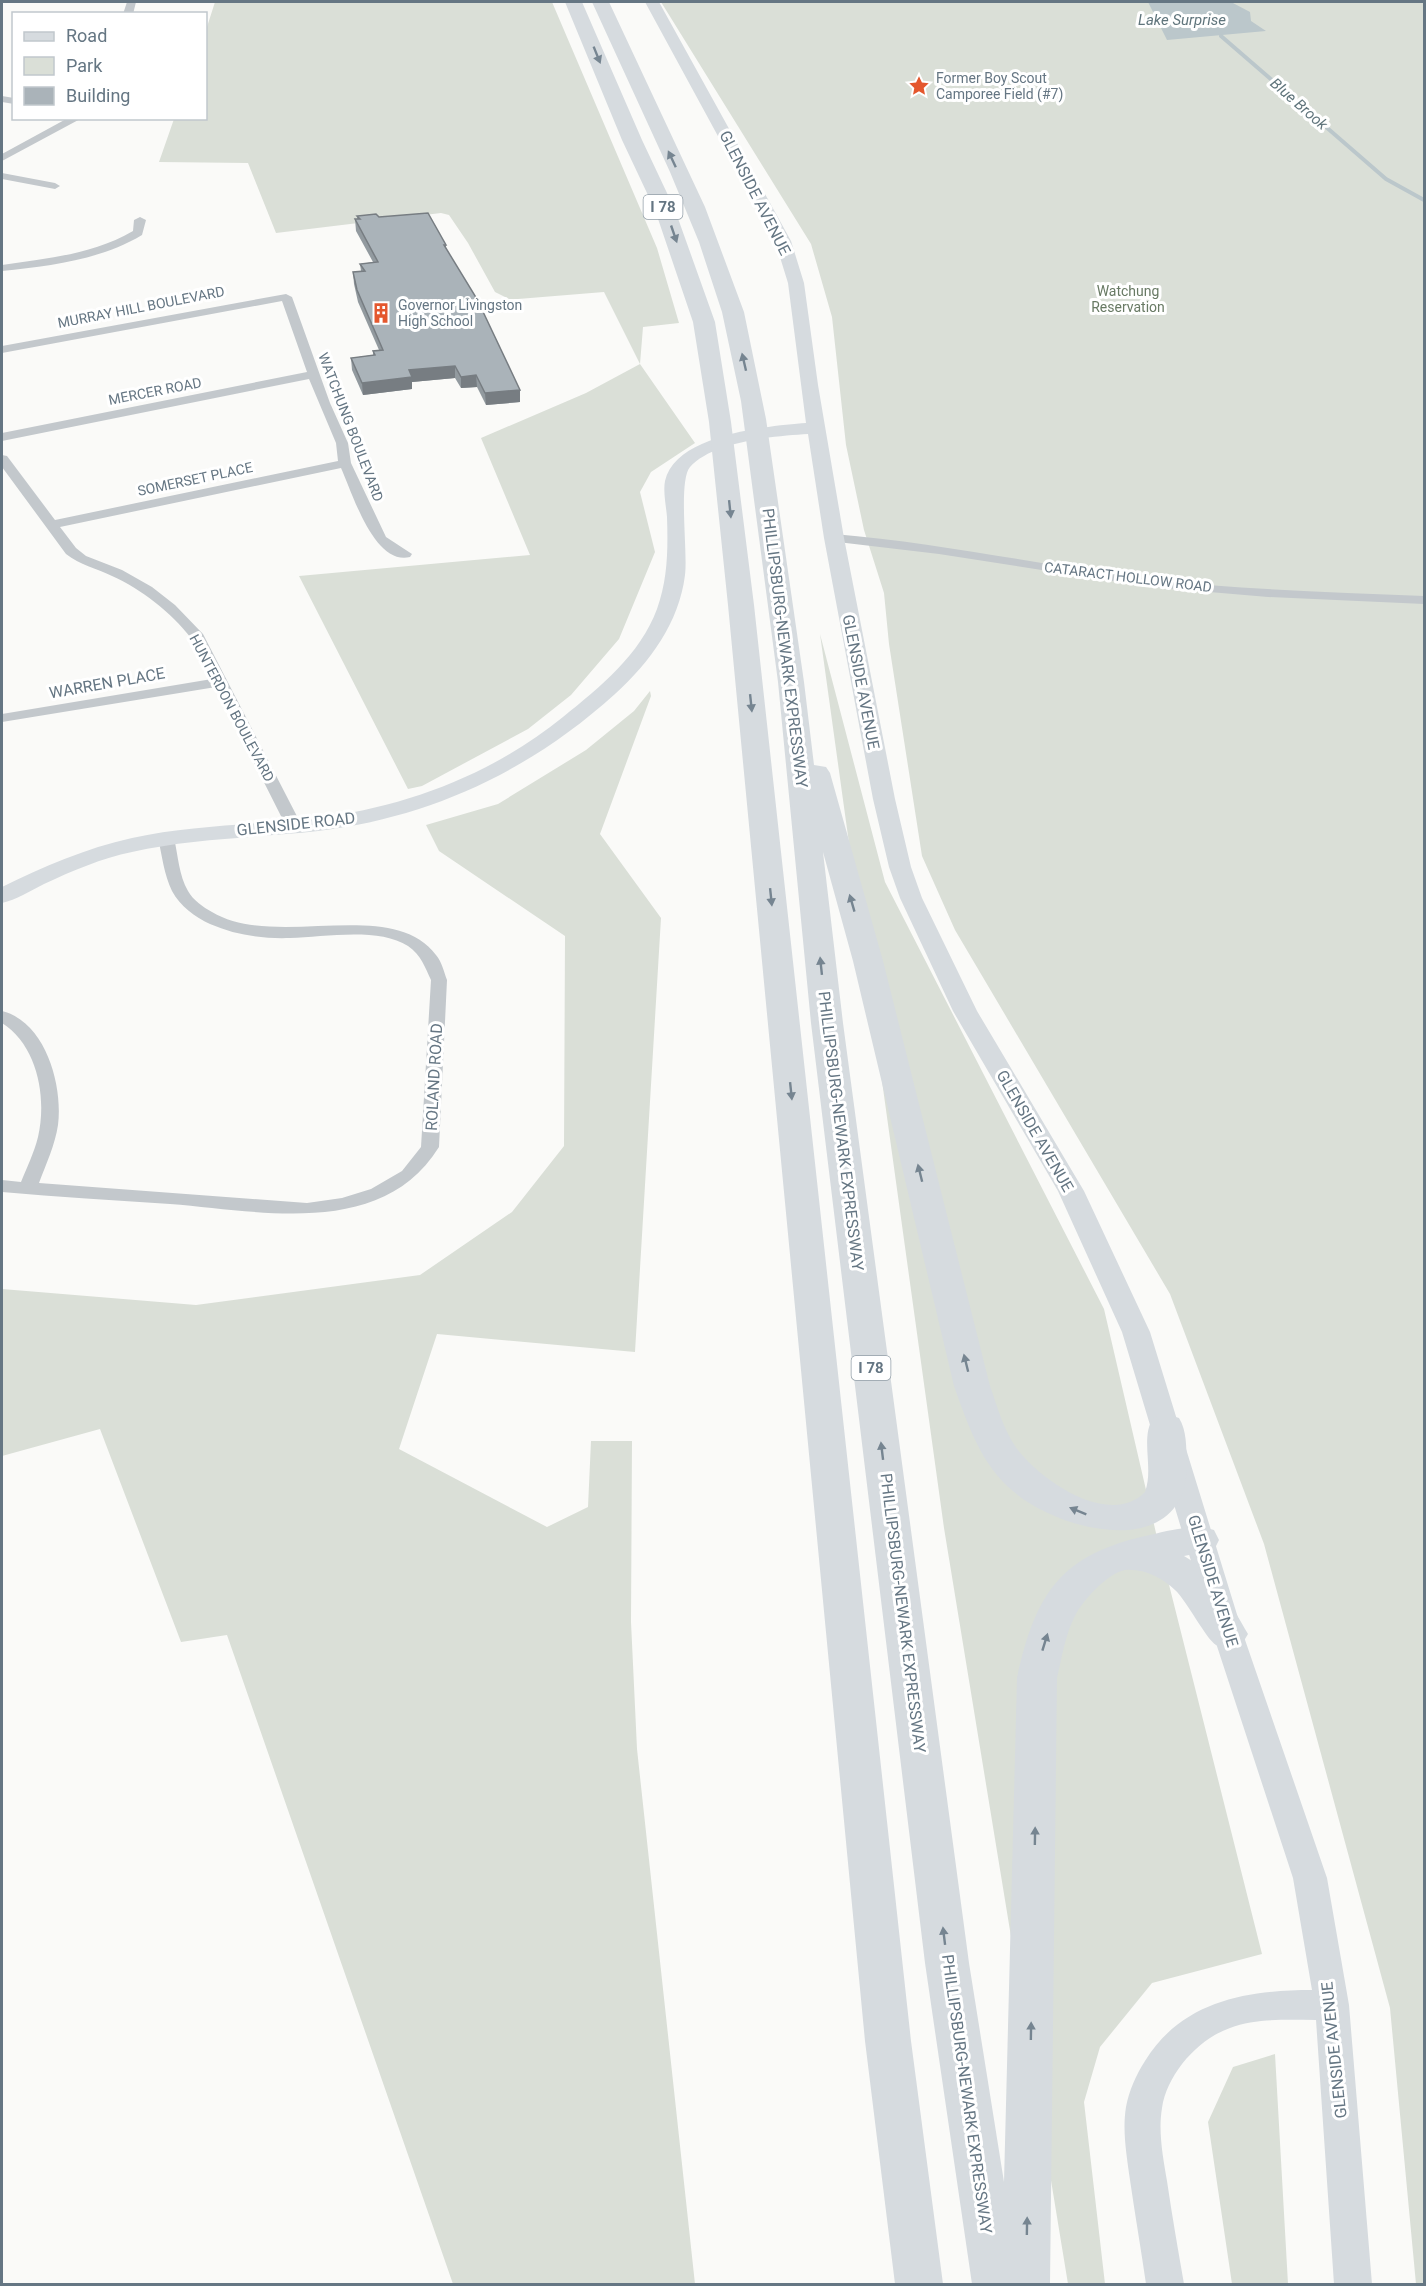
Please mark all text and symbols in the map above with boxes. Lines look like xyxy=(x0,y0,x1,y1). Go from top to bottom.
water label: Lake Surprise xyxy=(1138,11,1226,29)
legend xyxy=(12,12,207,120)
text: Road xyxy=(66,25,107,46)
one-way arrow xyxy=(593,46,602,64)
text: Park xyxy=(66,55,103,76)
place label: Former Boy Scout Camporee Field (#7) xyxy=(936,70,1063,103)
place icon: Former Boy Scout Camporee Field (#7) xyxy=(907,74,931,98)
water label: Blue Brook xyxy=(1267,74,1332,134)
text: Building xyxy=(66,85,130,106)
street label: GLENSIDE AVENUE xyxy=(715,127,795,259)
one-way arrow xyxy=(668,150,677,167)
road number: I 78 xyxy=(644,195,682,219)
one-way arrow xyxy=(669,225,679,243)
street label: MURRAY HILL BOULEVARD xyxy=(56,283,226,331)
park label: Watchung Reservation xyxy=(1091,283,1165,315)
place label: Governor Livingston High School xyxy=(398,297,522,329)
building icon: Governor Livingston High School xyxy=(369,301,393,325)
street label: WATCHUNG BOULEVARD xyxy=(315,350,387,504)
one-way arrow xyxy=(739,352,748,371)
street label: MERCER ROAD xyxy=(107,374,203,408)
street label: SOMERSET PLACE xyxy=(136,459,254,499)
one-way arrow xyxy=(725,500,735,519)
street label: PHILLIPSBURG-NEWARK EXPRESSWAY xyxy=(758,507,812,789)
street label: CATARACT HOLLOW ROAD xyxy=(1043,559,1213,595)
street label: GLENSIDE AVENUE xyxy=(839,613,883,751)
street label: HUNTERDON BOULEVARD xyxy=(186,632,278,784)
street label: WARREN PLACE xyxy=(48,663,166,703)
one-way arrow xyxy=(746,693,756,712)
street label: GLENSIDE ROAD xyxy=(236,808,356,840)
one-way arrow xyxy=(766,887,776,906)
one-way arrow xyxy=(847,894,856,912)
one-way arrow xyxy=(816,956,826,975)
street label: PHILLIPSBURG-NEWARK EXPRESSWAY xyxy=(814,990,868,1272)
street label: ROLAND ROAD xyxy=(422,1023,446,1131)
street label: GLENSIDE AVENUE xyxy=(992,1067,1078,1195)
one-way arrow xyxy=(786,1081,796,1100)
one-way arrow xyxy=(915,1164,925,1183)
one-way arrow xyxy=(961,1354,971,1372)
road number: I 78 xyxy=(852,1356,890,1380)
one-way arrow xyxy=(877,1441,887,1460)
street label: PHILLIPSBURG-NEWARK EXPRESSWAY xyxy=(876,1472,930,1754)
one-way arrow xyxy=(1069,1506,1087,1515)
street label: GLENSIDE AVENUE xyxy=(1184,1513,1242,1649)
one-way arrow xyxy=(1041,1633,1050,1651)
one-way arrow xyxy=(1030,1827,1039,1846)
one-way arrow xyxy=(939,1926,948,1945)
street label: PHILLIPSBURG-NEWARK EXPRESSWAY xyxy=(938,1953,996,2235)
street label: GLENSIDE AVENUE xyxy=(1317,1981,1351,2119)
one-way arrow xyxy=(1026,2022,1036,2041)
one-way arrow xyxy=(1023,2217,1032,2236)

